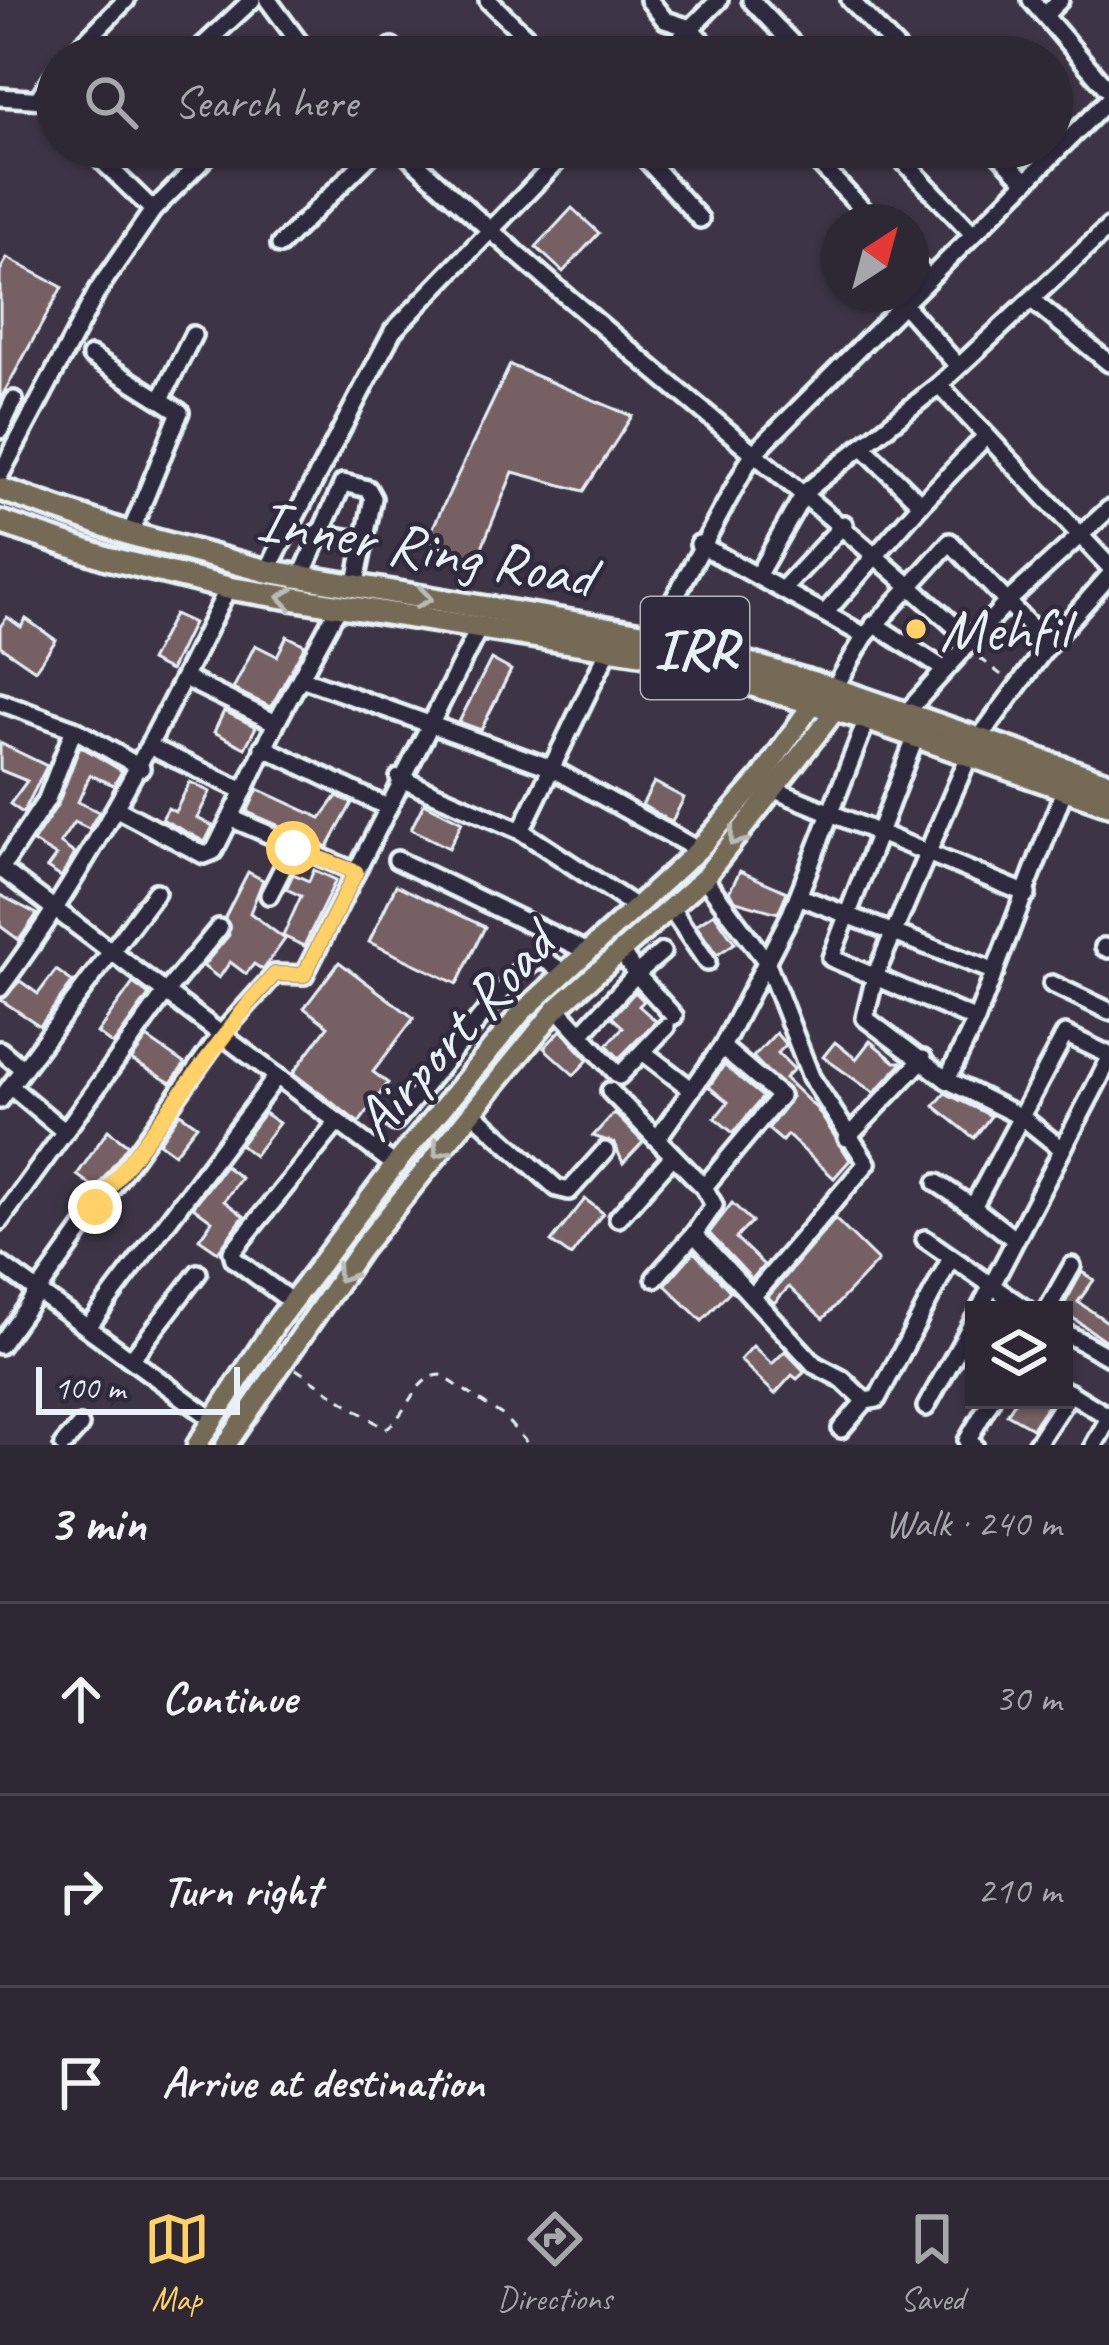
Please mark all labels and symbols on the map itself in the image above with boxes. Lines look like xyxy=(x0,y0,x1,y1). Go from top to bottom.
north arrow xyxy=(821,204,929,312)
street label: Inner Ring Road xyxy=(252,481,608,616)
one-way arrow xyxy=(414,584,433,610)
one-way arrow xyxy=(277,586,297,611)
place label: Mehfil xyxy=(940,592,1078,668)
road number: IRR xyxy=(641,597,749,699)
marker: Mehfil xyxy=(903,616,929,642)
route start xyxy=(266,821,320,875)
one-way arrow xyxy=(729,824,751,846)
street label: Airport Road xyxy=(337,901,576,1156)
one-way arrow xyxy=(433,1136,454,1158)
route end xyxy=(68,1180,122,1234)
one-way arrow xyxy=(336,1260,358,1282)
scale bar xyxy=(36,1361,240,1414)

